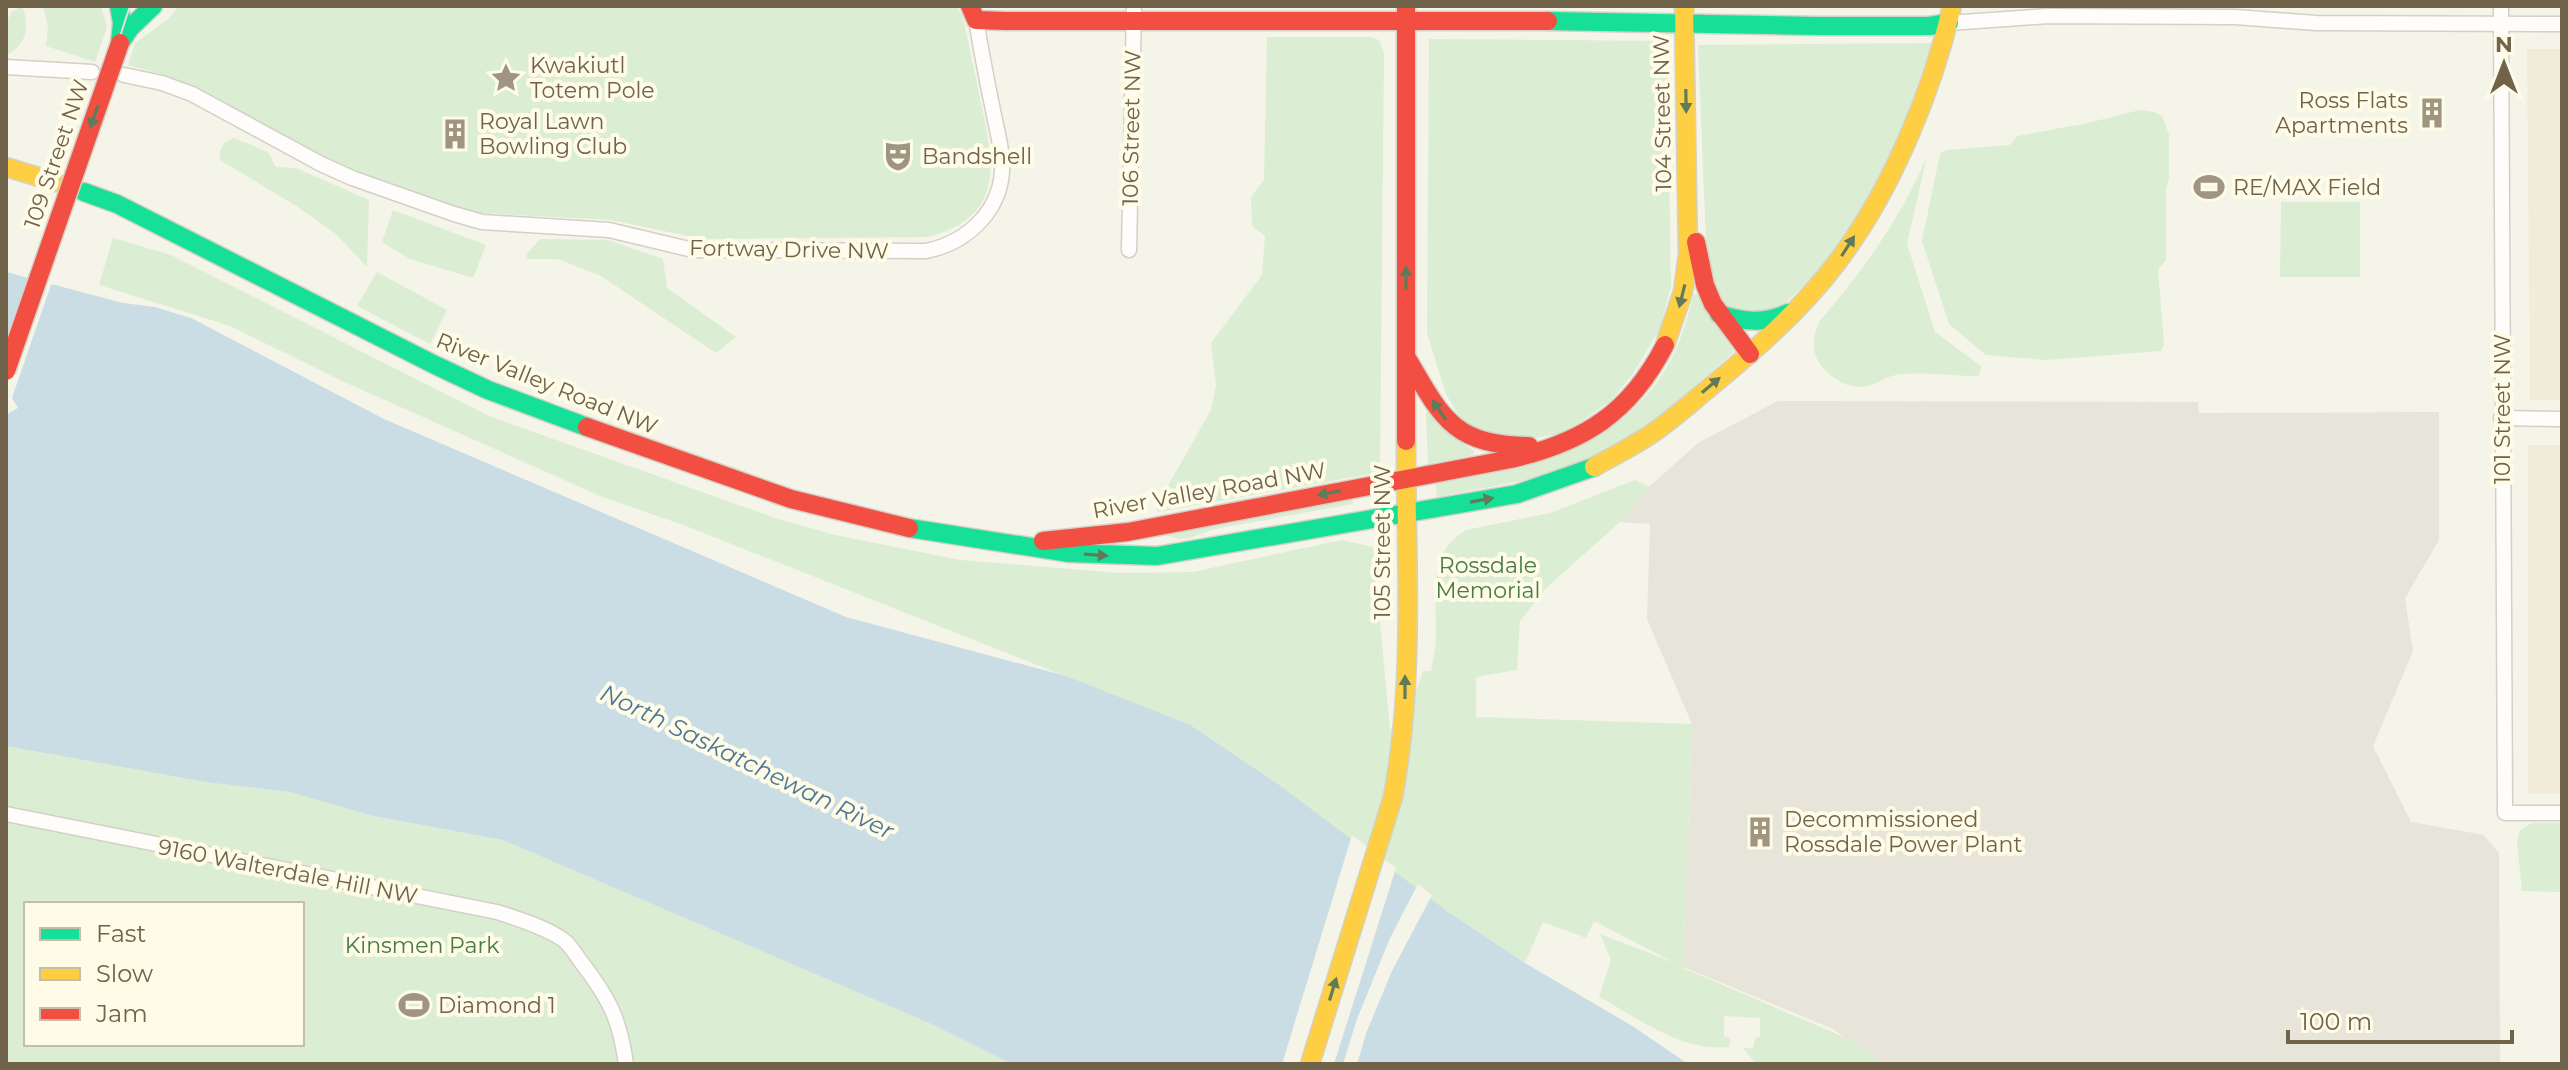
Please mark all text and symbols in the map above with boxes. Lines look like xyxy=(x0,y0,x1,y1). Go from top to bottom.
north arrow xyxy=(2464,24,2544,104)
text: N xyxy=(2495,31,2513,58)
street label: 104 Street NW xyxy=(1648,34,1677,192)
street label: 106 Street NW xyxy=(1117,50,1146,206)
place label: Kwakiutl Totem Pole xyxy=(530,52,655,104)
place icon: Kwakiutl Totem Pole xyxy=(489,61,523,95)
street label: 109 Street NW xyxy=(18,76,95,232)
place label: Ross Flats Apartments xyxy=(2275,87,2408,139)
one-way arrow xyxy=(1679,89,1692,114)
building icon: Ross Flats Apartments xyxy=(2415,96,2449,130)
one-way arrow xyxy=(88,105,100,129)
place label: Royal Lawn Bowling Club xyxy=(479,108,627,160)
building icon: Royal Lawn Bowling Club xyxy=(438,117,472,151)
theatre icon: Bandshell xyxy=(881,139,915,173)
place label: Bandshell xyxy=(922,143,1032,170)
sports icon: RE/MAX Field xyxy=(2192,170,2226,204)
place label: RE/MAX Field xyxy=(2233,174,2381,201)
street label: Fortway Drive NW xyxy=(689,234,889,265)
one-way arrow xyxy=(1840,236,1855,257)
one-way arrow xyxy=(1400,265,1412,290)
one-way arrow xyxy=(1675,284,1687,309)
street label: River Valley Road NW xyxy=(432,327,661,440)
street label: 101 Street NW xyxy=(2489,334,2516,484)
one-way arrow xyxy=(1701,377,1721,394)
one-way arrow xyxy=(1432,400,1447,421)
street label: River Valley Road NW xyxy=(1090,457,1328,524)
street label: 105 Street NW xyxy=(1369,465,1396,620)
one-way arrow xyxy=(1317,487,1342,500)
one-way arrow xyxy=(1470,493,1495,506)
one-way arrow xyxy=(1084,549,1109,562)
park label: Rossdale Memorial xyxy=(1436,552,1540,604)
one-way arrow xyxy=(1399,674,1412,699)
water label: North Saskatchewan River xyxy=(596,678,900,846)
place label: Decommissioned Rossdale Power Plant xyxy=(1784,806,2022,858)
building icon: Decommissioned Rossdale Power Plant xyxy=(1743,815,1777,849)
street label: 9160 Walterdale Hill NW xyxy=(156,833,420,910)
legend xyxy=(24,902,304,1046)
text: Fast xyxy=(96,919,147,948)
park label: Kinsmen Park xyxy=(345,932,500,959)
text: Slow xyxy=(96,959,153,988)
one-way arrow xyxy=(1327,977,1340,1001)
sports icon: Diamond 1 xyxy=(397,988,431,1022)
place label: Diamond 1 xyxy=(438,992,556,1019)
scale bar xyxy=(2288,994,2512,1044)
text: Jam xyxy=(95,999,148,1028)
text: 100 m xyxy=(2300,1007,2372,1036)

